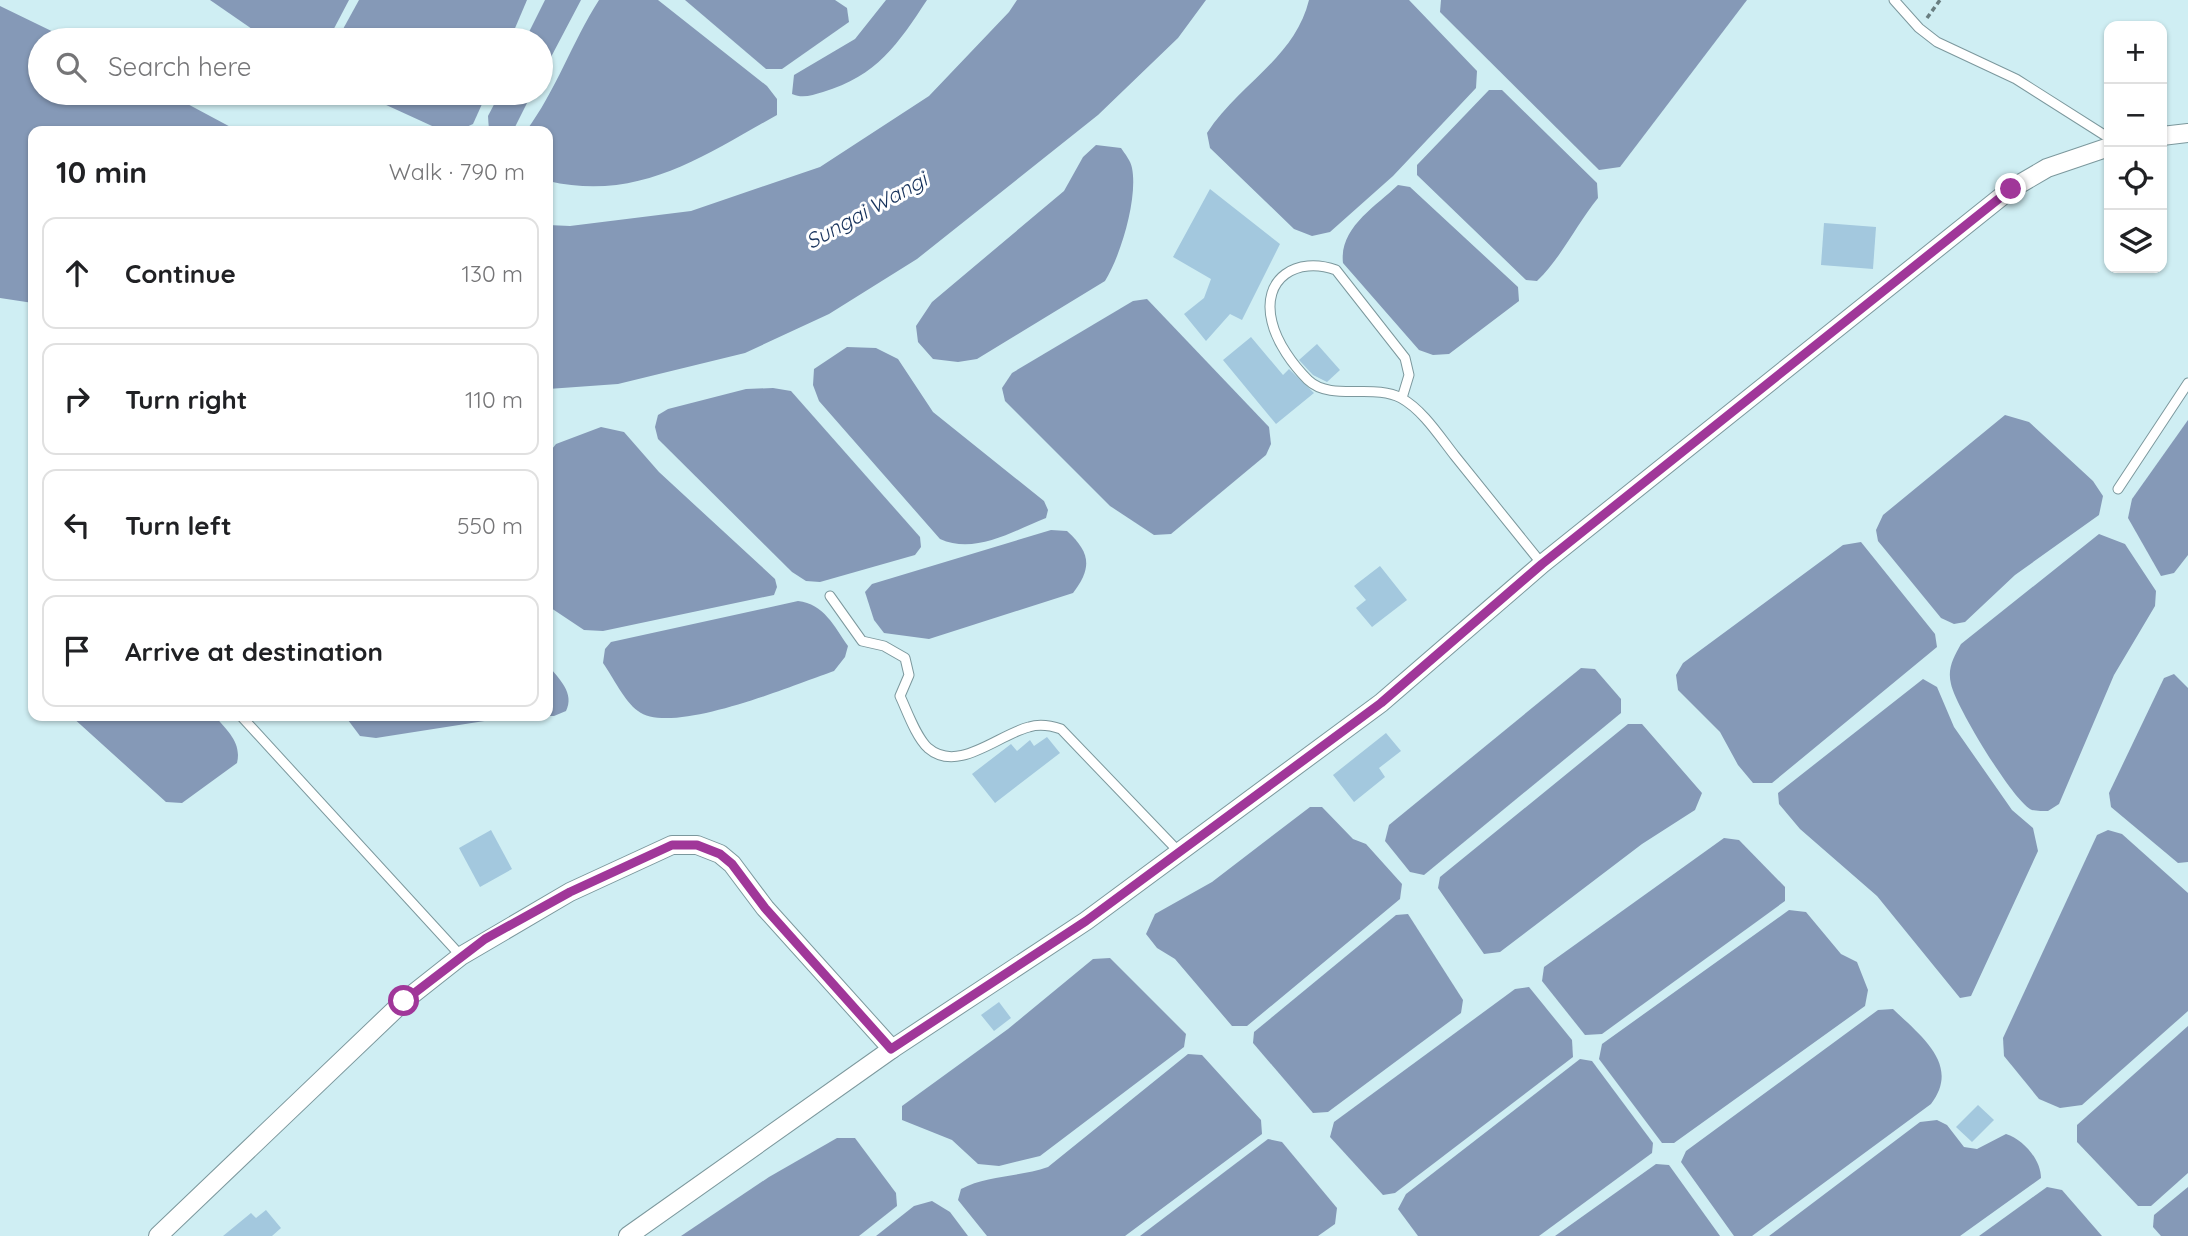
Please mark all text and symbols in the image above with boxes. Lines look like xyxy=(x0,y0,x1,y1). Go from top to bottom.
map controls xyxy=(2104,21,2167,273)
button: + xyxy=(2104,21,2167,84)
search box xyxy=(28,28,553,105)
icon: search xyxy=(52,48,90,86)
text: Search here xyxy=(108,50,252,83)
button: − xyxy=(2104,84,2167,147)
button: locate xyxy=(2104,147,2167,210)
text: 10 min xyxy=(56,153,147,191)
text: Walk · 790 m xyxy=(389,157,525,186)
water label: Sungai Wangi xyxy=(801,165,933,254)
route end xyxy=(1995,173,2026,204)
button: layers xyxy=(2104,210,2167,273)
icon: ahead xyxy=(58,254,96,292)
text: Continue xyxy=(125,257,236,290)
text: 130 m xyxy=(461,259,523,288)
icon: right xyxy=(58,380,96,418)
text: Turn right xyxy=(125,383,247,416)
text: 110 m xyxy=(465,385,523,414)
icon: left xyxy=(58,506,96,544)
text: Turn left xyxy=(125,509,232,542)
text: 550 m xyxy=(457,511,523,540)
icon: arrive xyxy=(58,632,96,670)
text: Arrive at destination xyxy=(125,635,383,668)
route start xyxy=(388,985,419,1016)

